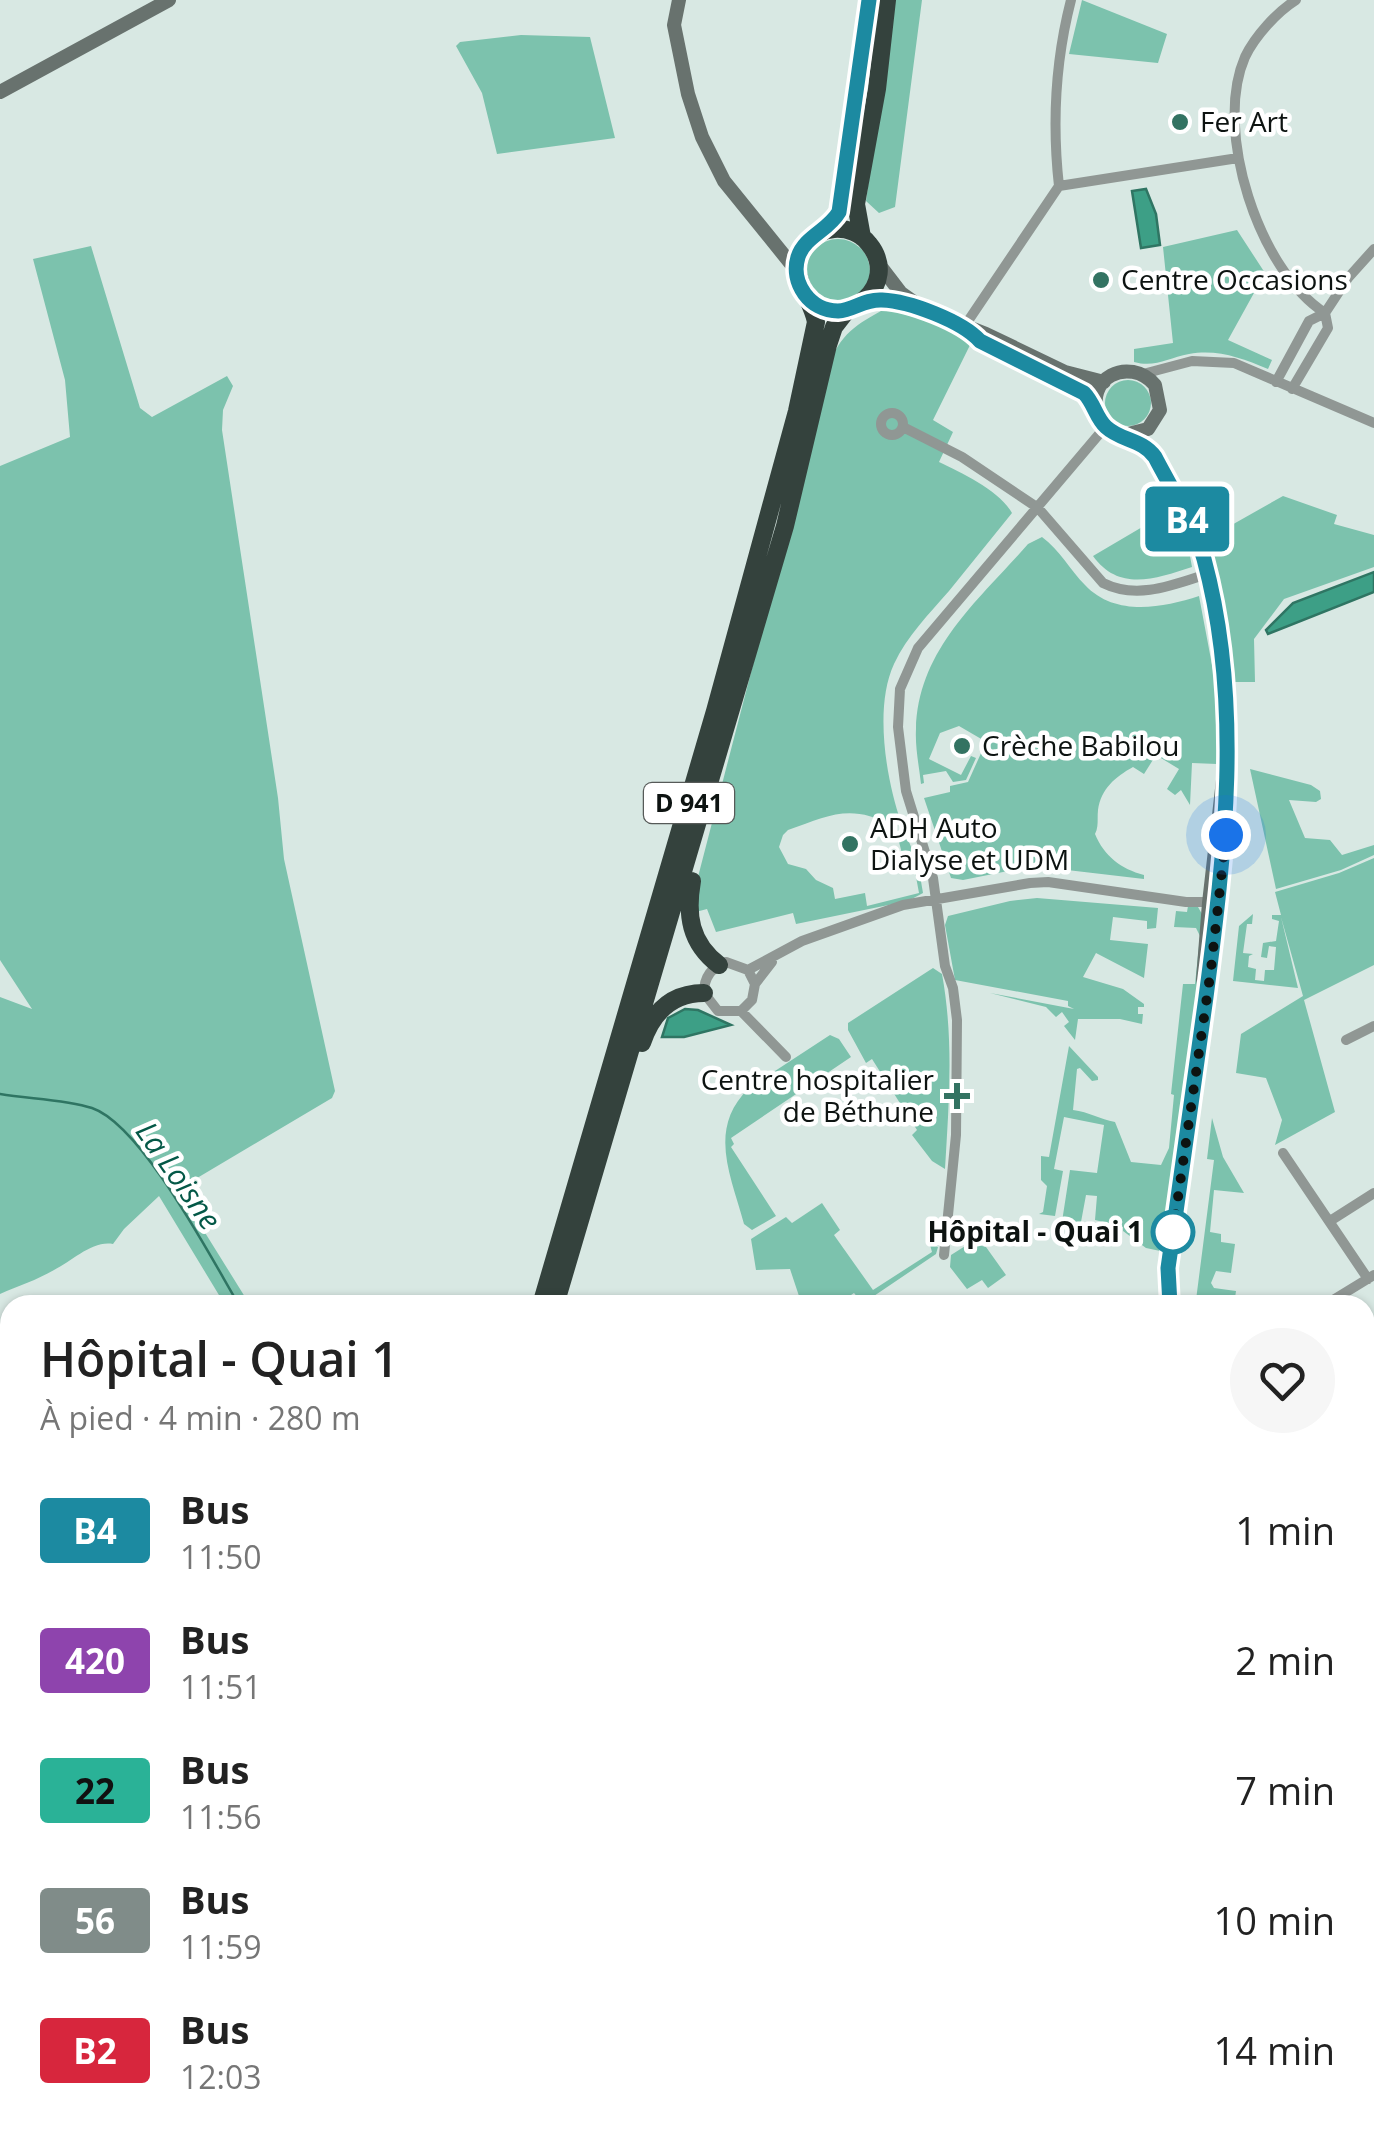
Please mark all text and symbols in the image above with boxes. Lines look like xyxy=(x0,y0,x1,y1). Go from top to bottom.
place label: Fer Art xyxy=(1200,102,1288,140)
marker: Fer Art xyxy=(1169,111,1191,133)
place label: Centre Occasions xyxy=(1121,260,1348,298)
marker: Centre Occasions xyxy=(1090,269,1112,291)
line badge: B4 xyxy=(1142,486,1232,552)
text: B4 xyxy=(1165,496,1209,543)
place label: Crèche Babilou xyxy=(982,726,1179,764)
marker: Crèche Babilou xyxy=(951,735,973,757)
road number: D 941 xyxy=(644,783,734,823)
place label: ADH Auto Dialyse et UDM xyxy=(870,808,1069,878)
your location xyxy=(1201,810,1251,860)
marker: ADH Auto Dialyse et UDM xyxy=(839,833,861,855)
place label: Centre hospitalier de Béthune xyxy=(701,1060,935,1130)
marker: Centre hospitalier de Béthune xyxy=(944,1083,970,1109)
water label: La Loisne xyxy=(127,1113,231,1237)
marker: Hôpital - Quai 1 xyxy=(1152,1211,1194,1253)
place label: Hôpital - Quai 1 xyxy=(927,1212,1143,1250)
text: Hôpital - Quai 1 xyxy=(40,1326,399,1391)
button: heart xyxy=(1230,1328,1335,1433)
text: À pied · 4 min · 280 m xyxy=(40,1396,361,1439)
text: Bus xyxy=(180,1483,249,1535)
text: 1 min xyxy=(1235,1504,1335,1556)
text: B4 xyxy=(73,1507,117,1554)
text: 11:50 xyxy=(180,1535,262,1578)
text: Bus xyxy=(180,1613,249,1665)
text: 2 min xyxy=(1235,1634,1335,1686)
text: 420 xyxy=(65,1637,125,1684)
text: 11:51 xyxy=(180,1665,262,1708)
text: Bus xyxy=(180,1743,249,1795)
text: 7 min xyxy=(1235,1764,1335,1816)
text: 22 xyxy=(75,1767,115,1814)
text: 11:56 xyxy=(180,1795,262,1838)
text: Bus xyxy=(180,1873,249,1925)
text: 10 min xyxy=(1214,1894,1335,1946)
text: 56 xyxy=(75,1897,115,1944)
text: 11:59 xyxy=(180,1925,262,1968)
text: Bus xyxy=(180,2003,249,2055)
text: 14 min xyxy=(1214,2024,1335,2076)
text: B2 xyxy=(73,2027,117,2074)
text: 12:03 xyxy=(180,2055,262,2098)

